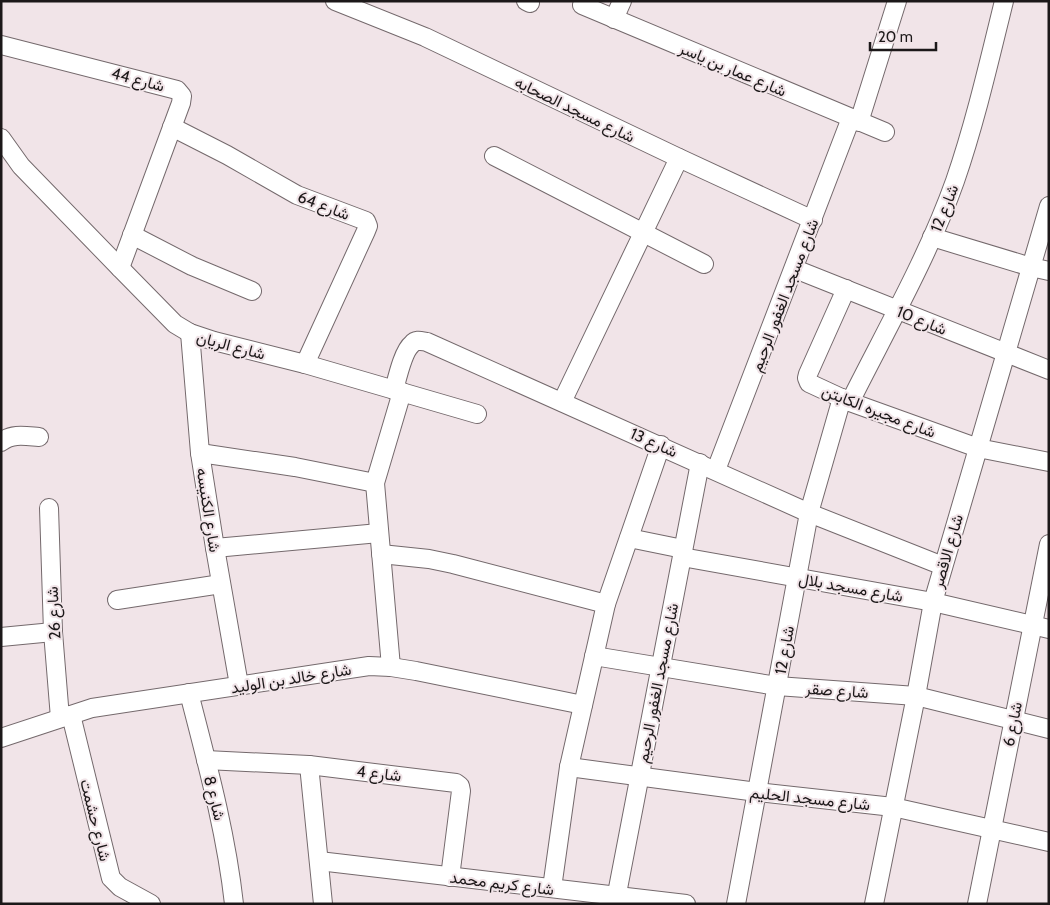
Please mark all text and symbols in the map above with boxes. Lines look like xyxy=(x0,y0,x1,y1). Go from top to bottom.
scale bar xyxy=(870,20,936,52)
text: 20 m xyxy=(878,28,913,46)
street label: شارع عمار بن ياسر xyxy=(675,38,789,102)
street label: شارع 44 xyxy=(109,63,167,98)
street label: شارع مسجد الصحابه xyxy=(511,72,638,149)
street label: شارع 12 xyxy=(926,182,964,235)
street label: شارع 64 xyxy=(294,187,352,226)
street label: شارع مسجد الغفور الرحيم xyxy=(746,216,824,375)
street label: شارع 10 xyxy=(893,302,950,341)
street label: شارع الريان xyxy=(194,327,267,366)
street label: شارع مجيره الكابتن xyxy=(819,381,938,444)
street label: شارع 13 xyxy=(626,424,680,463)
street label: شارع الكنيسه xyxy=(190,466,225,554)
street label: شارع الاقصر xyxy=(928,512,969,592)
street label: شارع مسجد بلال xyxy=(797,569,904,608)
street label: شارع 26 xyxy=(43,586,66,640)
street label: شارع مسجد الغفور الرحيم xyxy=(633,602,684,765)
street label: شارع 12 xyxy=(771,624,800,676)
street label: شارع خالد بن الوليد xyxy=(230,660,353,699)
street label: شارع صقر xyxy=(804,679,869,704)
street label: شارع 6 xyxy=(999,700,1028,748)
street label: شارع 4 xyxy=(355,762,402,787)
street label: شارع 8 xyxy=(198,774,229,823)
street label: شارع حشمت xyxy=(74,777,115,864)
street label: شارع مسجد الحليم xyxy=(749,783,871,816)
street label: شارع كريم محمد xyxy=(448,868,555,901)

